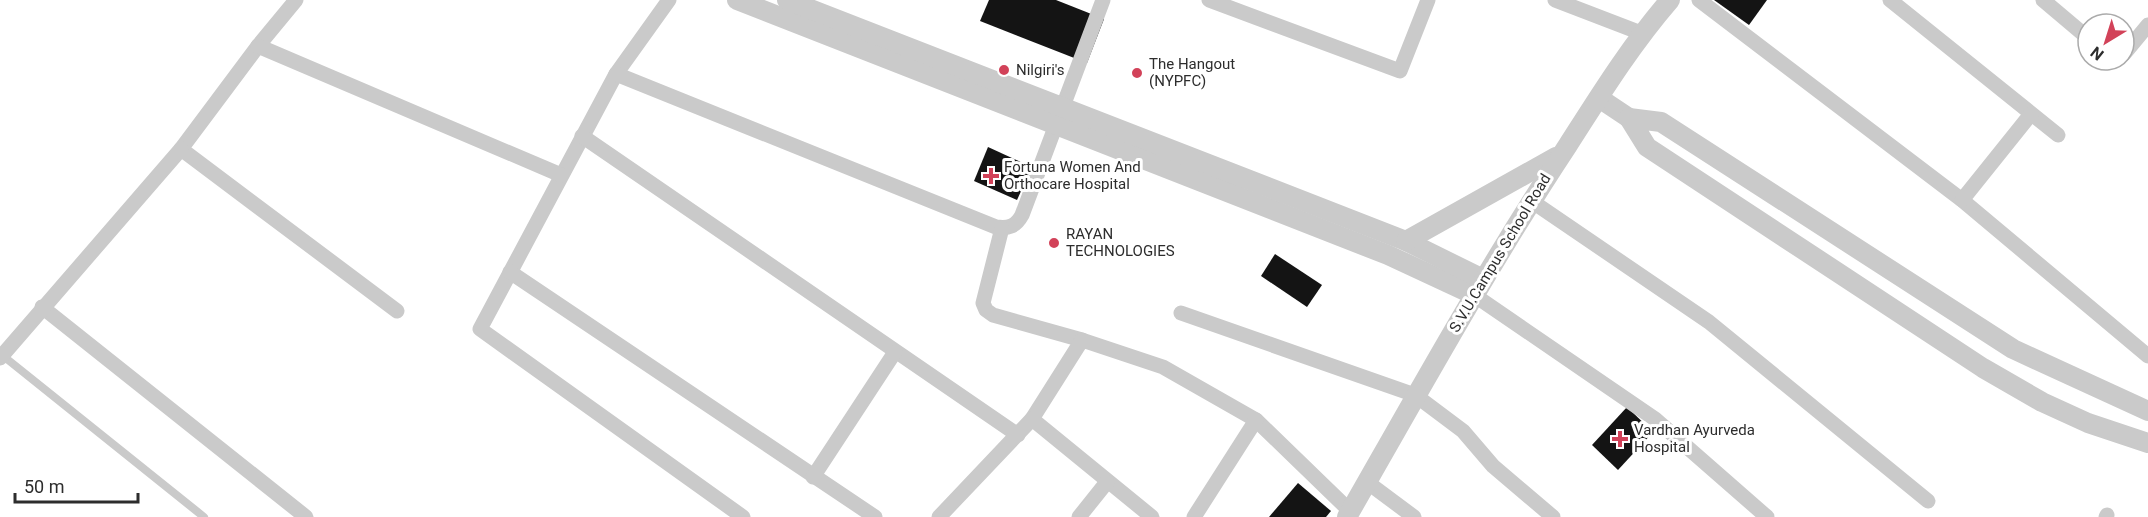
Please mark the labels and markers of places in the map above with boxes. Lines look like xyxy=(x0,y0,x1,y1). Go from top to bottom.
place label: The Hangout (NYPFC) xyxy=(1149,55,1235,90)
place label: Nilgiri's xyxy=(1016,61,1065,79)
marker: Nilgiri's xyxy=(997,63,1011,77)
marker: The Hangout (NYPFC) xyxy=(1130,66,1144,80)
place label: Fortuna Women And Orthocare Hospital xyxy=(1004,158,1141,193)
marker: Fortuna Women And Orthocare Hospital xyxy=(982,167,1000,185)
place label: RAYAN TECHNOLOGIES xyxy=(1066,225,1175,260)
marker: RAYAN TECHNOLOGIES xyxy=(1047,236,1061,250)
place label: Vardhan Ayurveda Hospital xyxy=(1634,421,1755,456)
marker: Vardhan Ayurveda Hospital xyxy=(1611,430,1629,448)

